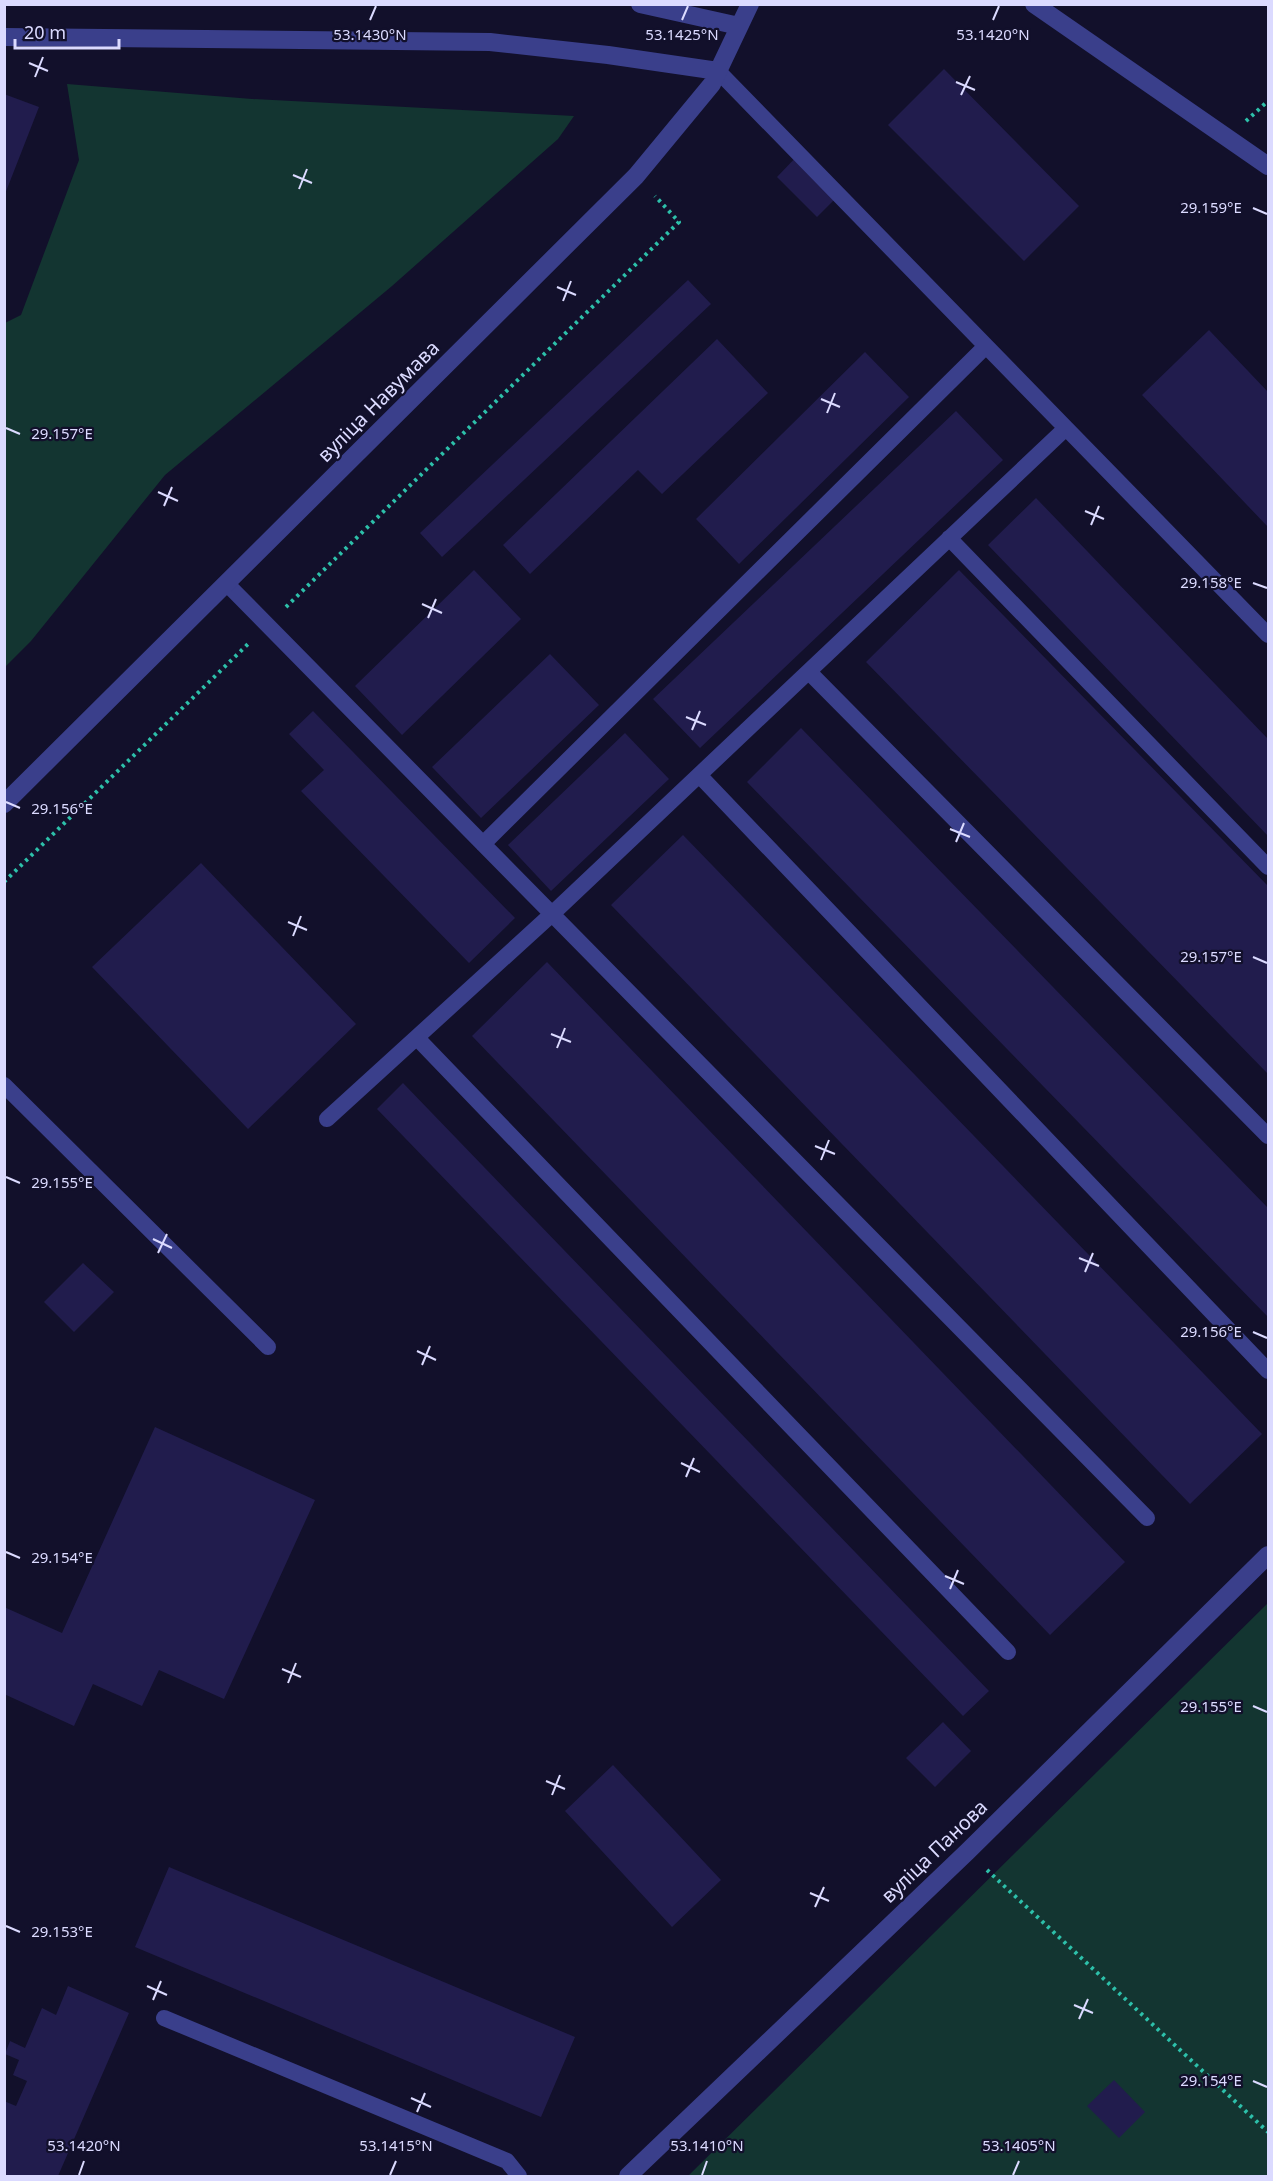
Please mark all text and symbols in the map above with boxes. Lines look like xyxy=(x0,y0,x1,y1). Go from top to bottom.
scale bar xyxy=(15,12,118,50)
text: 20 m xyxy=(24,20,66,44)
text: 53.1430°N xyxy=(333,24,407,44)
text: 53.1425°N xyxy=(645,24,719,44)
text: 53.1420°N xyxy=(956,24,1030,44)
text: 29.159°E xyxy=(1180,197,1242,217)
street label: вуліца Навумава xyxy=(311,334,445,468)
text: 29.157°E xyxy=(31,423,93,443)
text: 29.158°E xyxy=(1180,572,1242,592)
text: 29.156°E xyxy=(31,798,93,818)
text: 29.157°E xyxy=(1180,946,1242,966)
text: 29.155°E xyxy=(31,1172,93,1192)
text: 29.156°E xyxy=(1180,1321,1242,1341)
text: 29.154°E xyxy=(31,1547,93,1567)
text: 29.155°E xyxy=(1180,1696,1242,1716)
street label: вуліца Панова xyxy=(875,1793,993,1909)
text: 29.153°E xyxy=(31,1921,93,1941)
text: 29.154°E xyxy=(1180,2070,1242,2090)
text: 53.1420°N xyxy=(47,2135,121,2155)
text: 53.1415°N xyxy=(359,2135,433,2155)
text: 53.1410°N xyxy=(670,2135,744,2155)
text: 53.1405°N xyxy=(982,2135,1056,2155)

